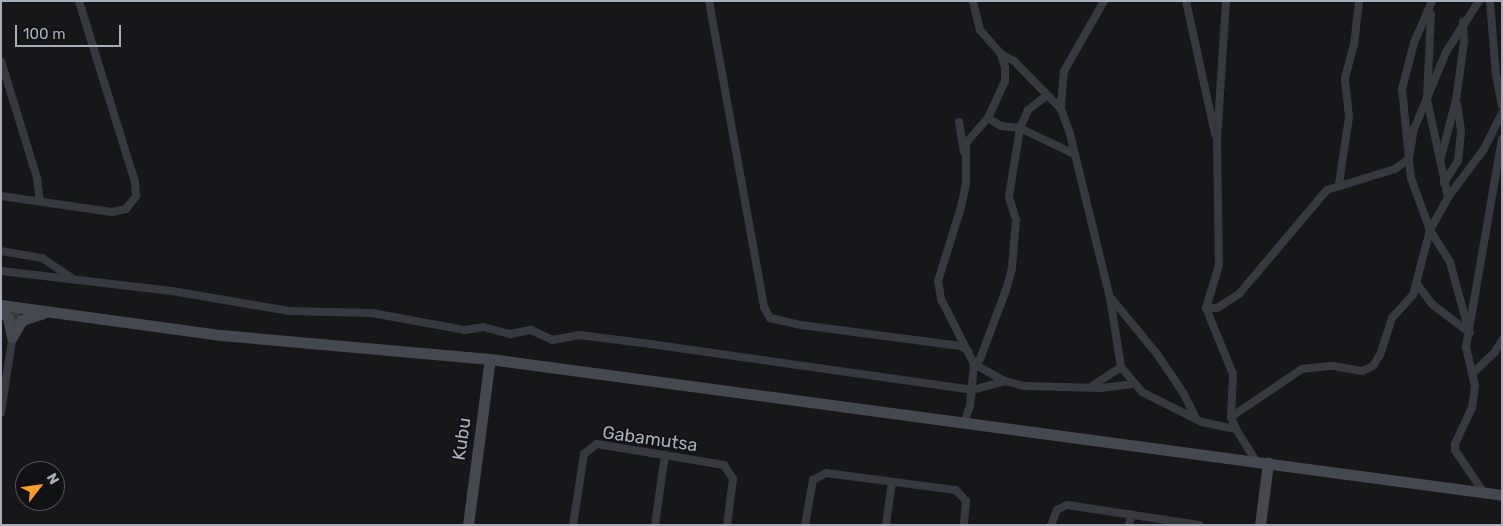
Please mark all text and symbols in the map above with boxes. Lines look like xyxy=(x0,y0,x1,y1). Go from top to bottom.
scale bar xyxy=(18,15,124,47)
text: 100 m xyxy=(23,25,65,43)
street label: Kubu xyxy=(448,416,476,462)
street label: Gabamutsa xyxy=(601,422,699,456)
north arrow xyxy=(15,461,65,511)
text: N xyxy=(43,470,62,487)

